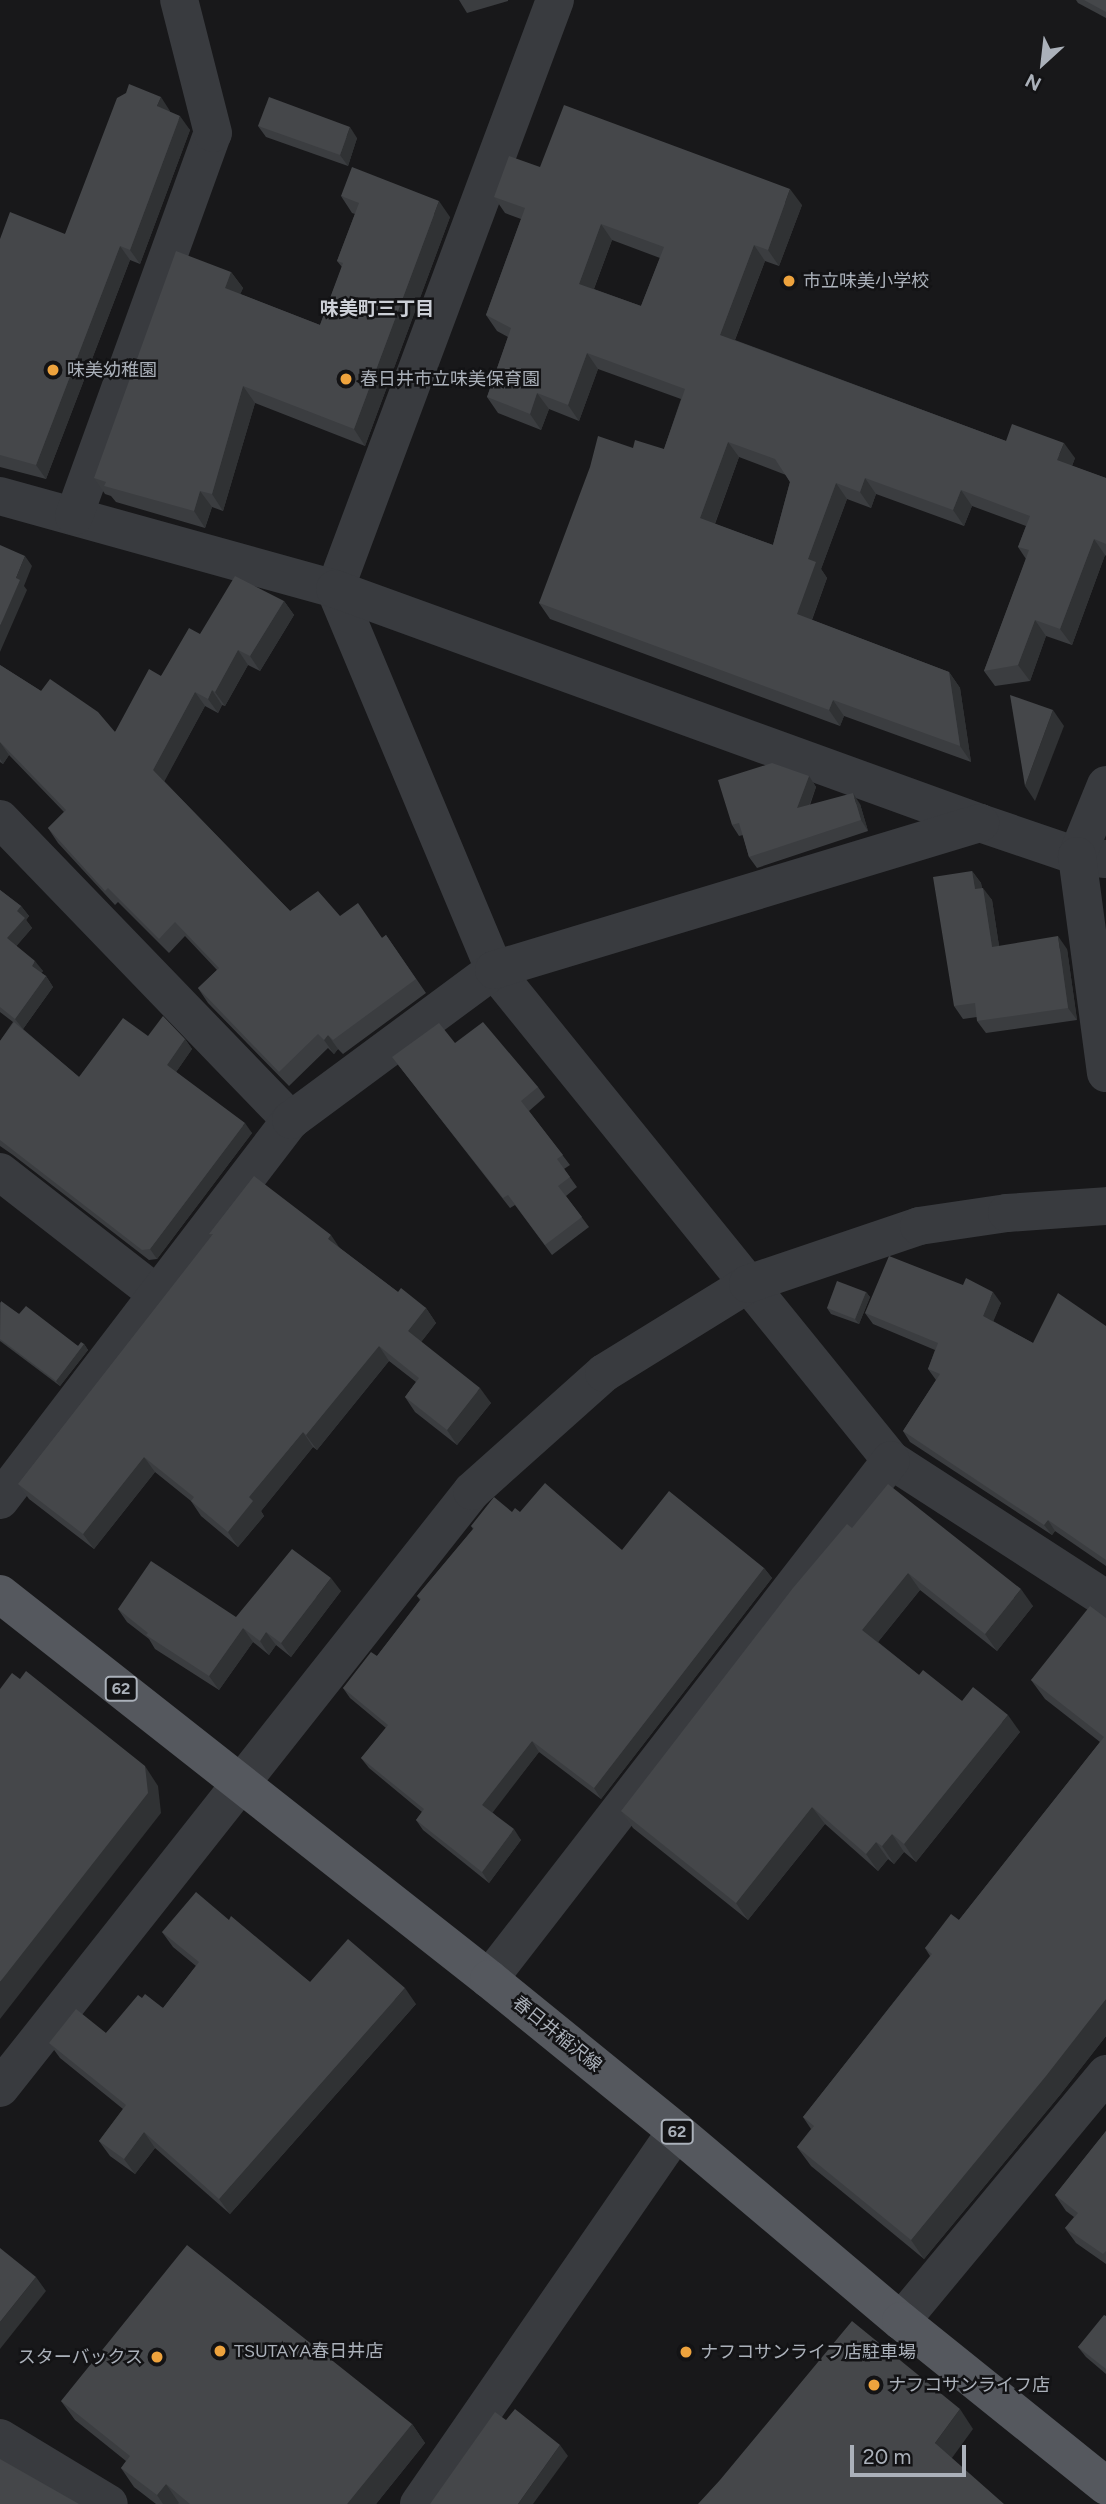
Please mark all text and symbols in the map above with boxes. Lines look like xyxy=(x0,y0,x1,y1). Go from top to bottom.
north arrow xyxy=(1008,28,1078,98)
text: N xyxy=(1021,69,1045,96)
place label: 市立味美小学校 xyxy=(803,270,929,292)
marker: 市立味美小学校 xyxy=(781,273,797,289)
district label: 味美町三丁目 xyxy=(320,298,434,320)
place label: 味美幼稚園 xyxy=(67,359,157,381)
marker: 味美幼稚園 xyxy=(45,362,61,378)
place label: 春日井市立味美保育園 xyxy=(360,368,540,390)
marker: 春日井市立味美保育園 xyxy=(338,371,354,387)
road number: 62 xyxy=(104,1676,138,1702)
street label: 春日井稲沢線 xyxy=(508,1992,606,2076)
road number: 62 xyxy=(660,2120,694,2144)
place label: TSUTAYA春日井店 xyxy=(234,2340,383,2362)
place label: ナフコサンライフ店駐車場 xyxy=(700,2341,916,2363)
marker: TSUTAYA春日井店 xyxy=(212,2343,228,2359)
marker: ナフコサンライフ店駐車場 xyxy=(678,2344,694,2360)
place label: スターバックス xyxy=(17,2346,143,2368)
marker: スターバックス xyxy=(149,2349,165,2365)
place label: ナフコサンライフ店 xyxy=(888,2374,1050,2396)
marker: ナフコサンライフ店 xyxy=(866,2377,882,2393)
scale bar xyxy=(854,2430,970,2474)
text: 20 m xyxy=(863,2444,911,2469)

